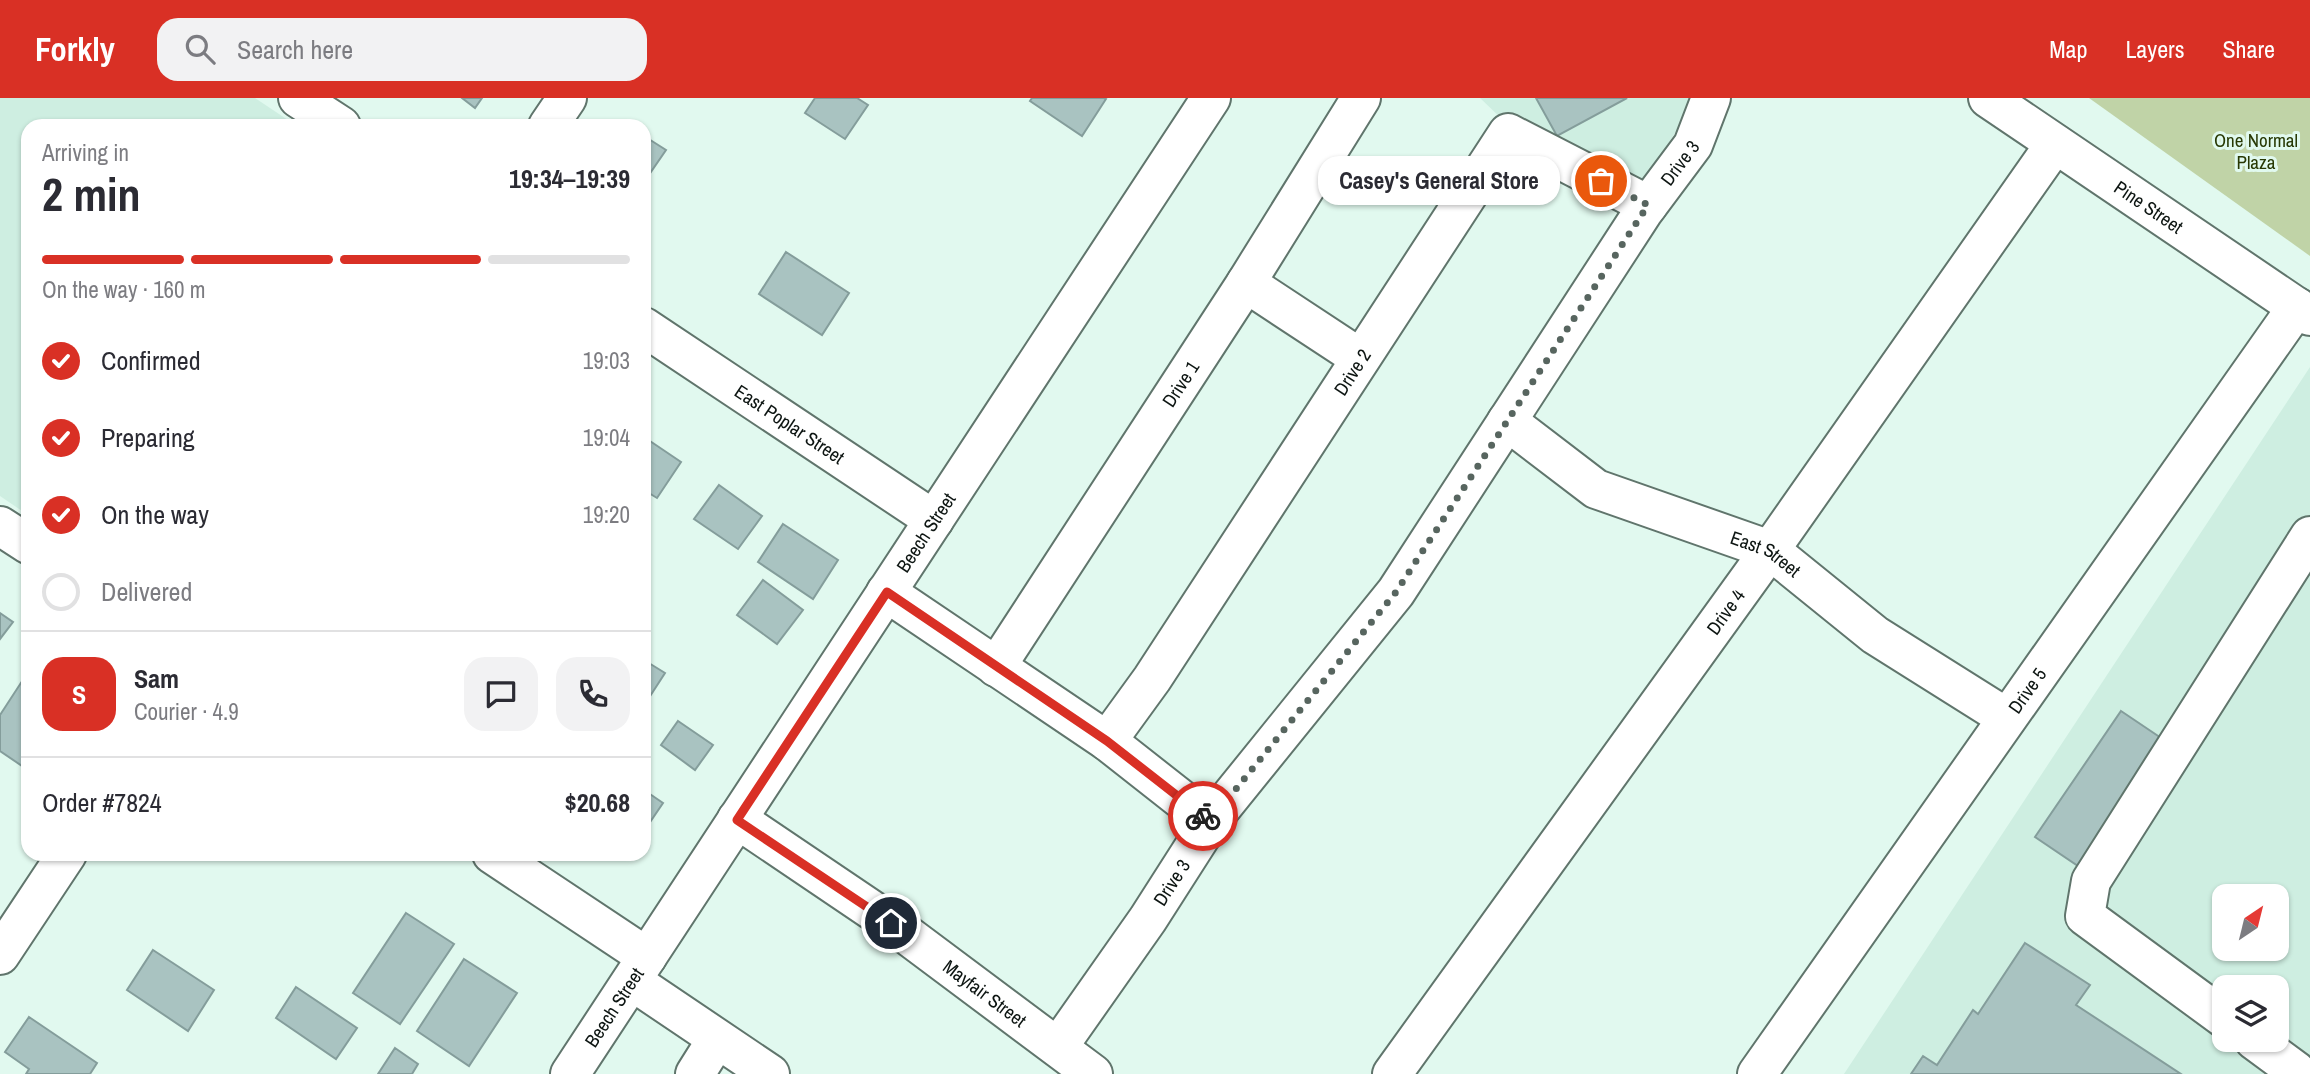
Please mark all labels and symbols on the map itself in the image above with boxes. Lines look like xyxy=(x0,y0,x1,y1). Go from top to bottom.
park label: One Normal Plaza xyxy=(2214,127,2298,175)
street label: Drive 3 xyxy=(1654,135,1705,191)
pin xyxy=(1571,151,1631,211)
callout: Casey's General Store xyxy=(1318,156,1559,206)
street label: Pine Street xyxy=(2109,174,2189,240)
street label: Drive 2 xyxy=(1327,344,1377,400)
street label: Drive 1 xyxy=(1156,355,1205,412)
street label: East Poplar Street xyxy=(730,378,850,470)
street label: Beech Street xyxy=(890,487,962,577)
street label: East Street xyxy=(1727,524,1807,583)
street label: Drive 4 xyxy=(1700,583,1751,640)
street label: Drive 5 xyxy=(2002,662,2052,719)
courier xyxy=(1168,781,1238,851)
street label: Drive 3 xyxy=(1147,854,1196,911)
north arrow xyxy=(2212,884,2289,961)
pin xyxy=(861,893,921,953)
street label: Mayfair Street xyxy=(938,953,1032,1033)
street label: Beech Street xyxy=(578,962,650,1052)

